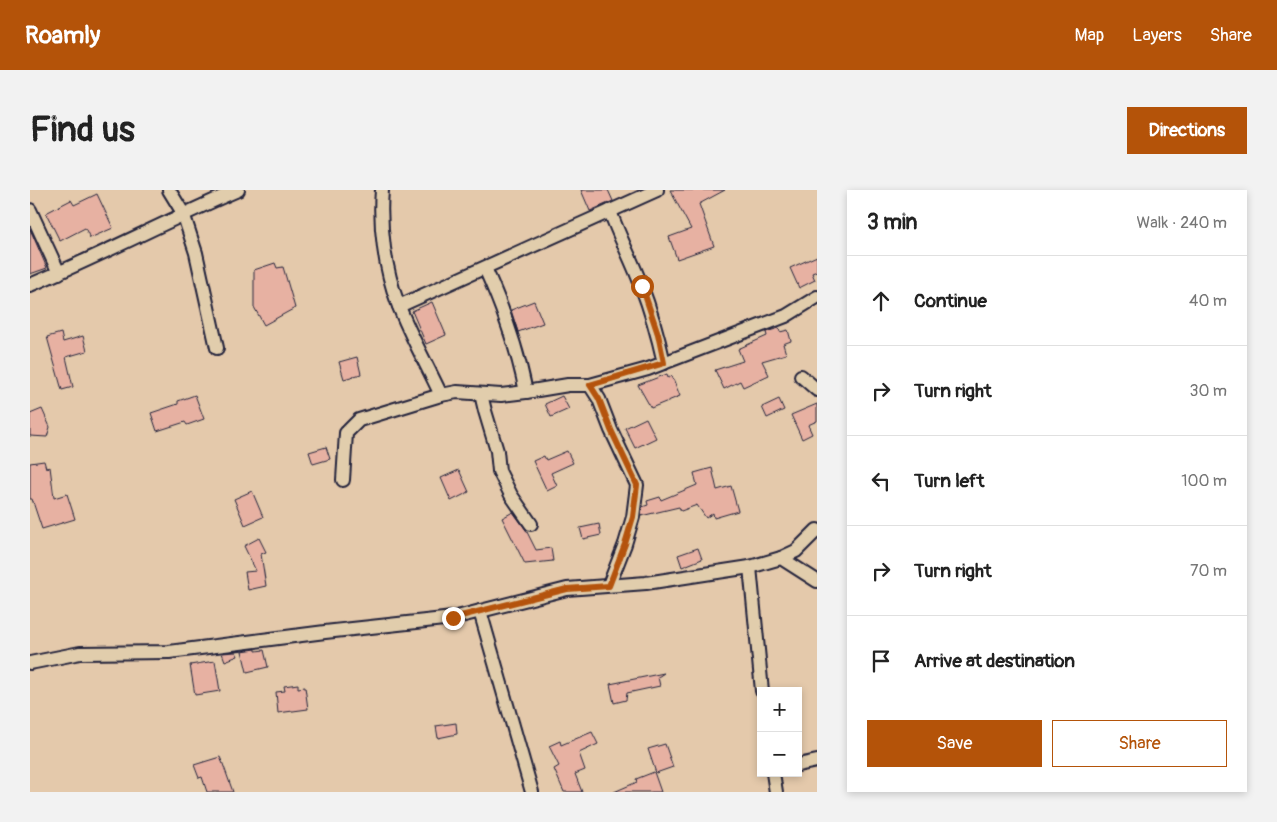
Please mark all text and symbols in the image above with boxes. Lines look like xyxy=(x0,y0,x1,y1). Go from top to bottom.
text: Roamly xyxy=(25,21,100,50)
text: Map xyxy=(1075,24,1104,47)
text: Layers xyxy=(1132,24,1182,47)
text: Share xyxy=(1210,24,1252,47)
button: Directions xyxy=(1127,107,1247,154)
text: Find us xyxy=(30,108,135,152)
text: 3 min xyxy=(867,209,917,236)
text: Walk · 240 m xyxy=(1136,213,1227,233)
route start xyxy=(631,275,654,298)
icon: ahead xyxy=(867,287,895,315)
text: Continue xyxy=(914,289,987,313)
text: 40 m xyxy=(1189,291,1227,311)
icon: right xyxy=(867,377,895,405)
text: Turn right xyxy=(914,379,992,403)
text: 30 m xyxy=(1189,381,1227,401)
icon: left xyxy=(867,467,895,495)
text: Turn left xyxy=(914,469,984,493)
text: 100 m xyxy=(1181,471,1227,491)
icon: right xyxy=(867,557,895,585)
text: Turn right xyxy=(914,559,992,583)
text: 70 m xyxy=(1190,561,1227,581)
route end xyxy=(442,607,465,630)
icon: arrive xyxy=(867,647,895,675)
text: Arrive at destination xyxy=(914,649,1075,673)
map controls xyxy=(757,687,802,777)
button: + xyxy=(757,687,802,732)
button: Save xyxy=(867,720,1042,767)
button: Share xyxy=(1052,720,1227,767)
button: − xyxy=(757,732,802,777)

